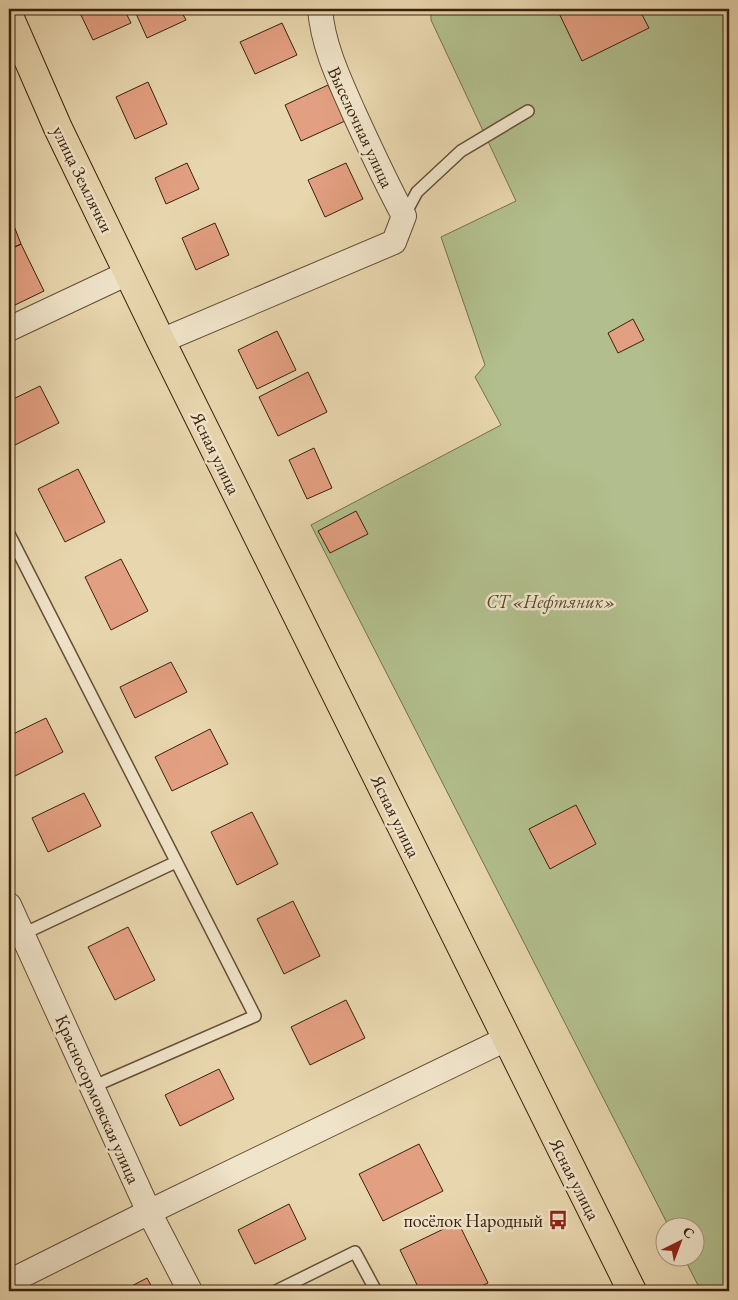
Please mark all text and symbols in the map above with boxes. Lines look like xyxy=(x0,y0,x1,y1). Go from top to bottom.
street label: Выселочная улица xyxy=(323,63,400,192)
street label: улица Землячки xyxy=(47,122,119,237)
street label: Ясная улица xyxy=(186,407,246,499)
park label: СТ «Нефтяник» xyxy=(486,590,616,614)
street label: Ясная улица xyxy=(366,770,426,862)
street label: Красносормовская улица xyxy=(50,1011,146,1188)
street label: Ясная улица xyxy=(544,1133,606,1225)
place label: посёлок Народный xyxy=(404,1209,543,1232)
bus stop icon: посёлок Народный xyxy=(547,1209,569,1231)
north arrow xyxy=(656,1218,706,1268)
text: С xyxy=(679,1222,698,1242)

